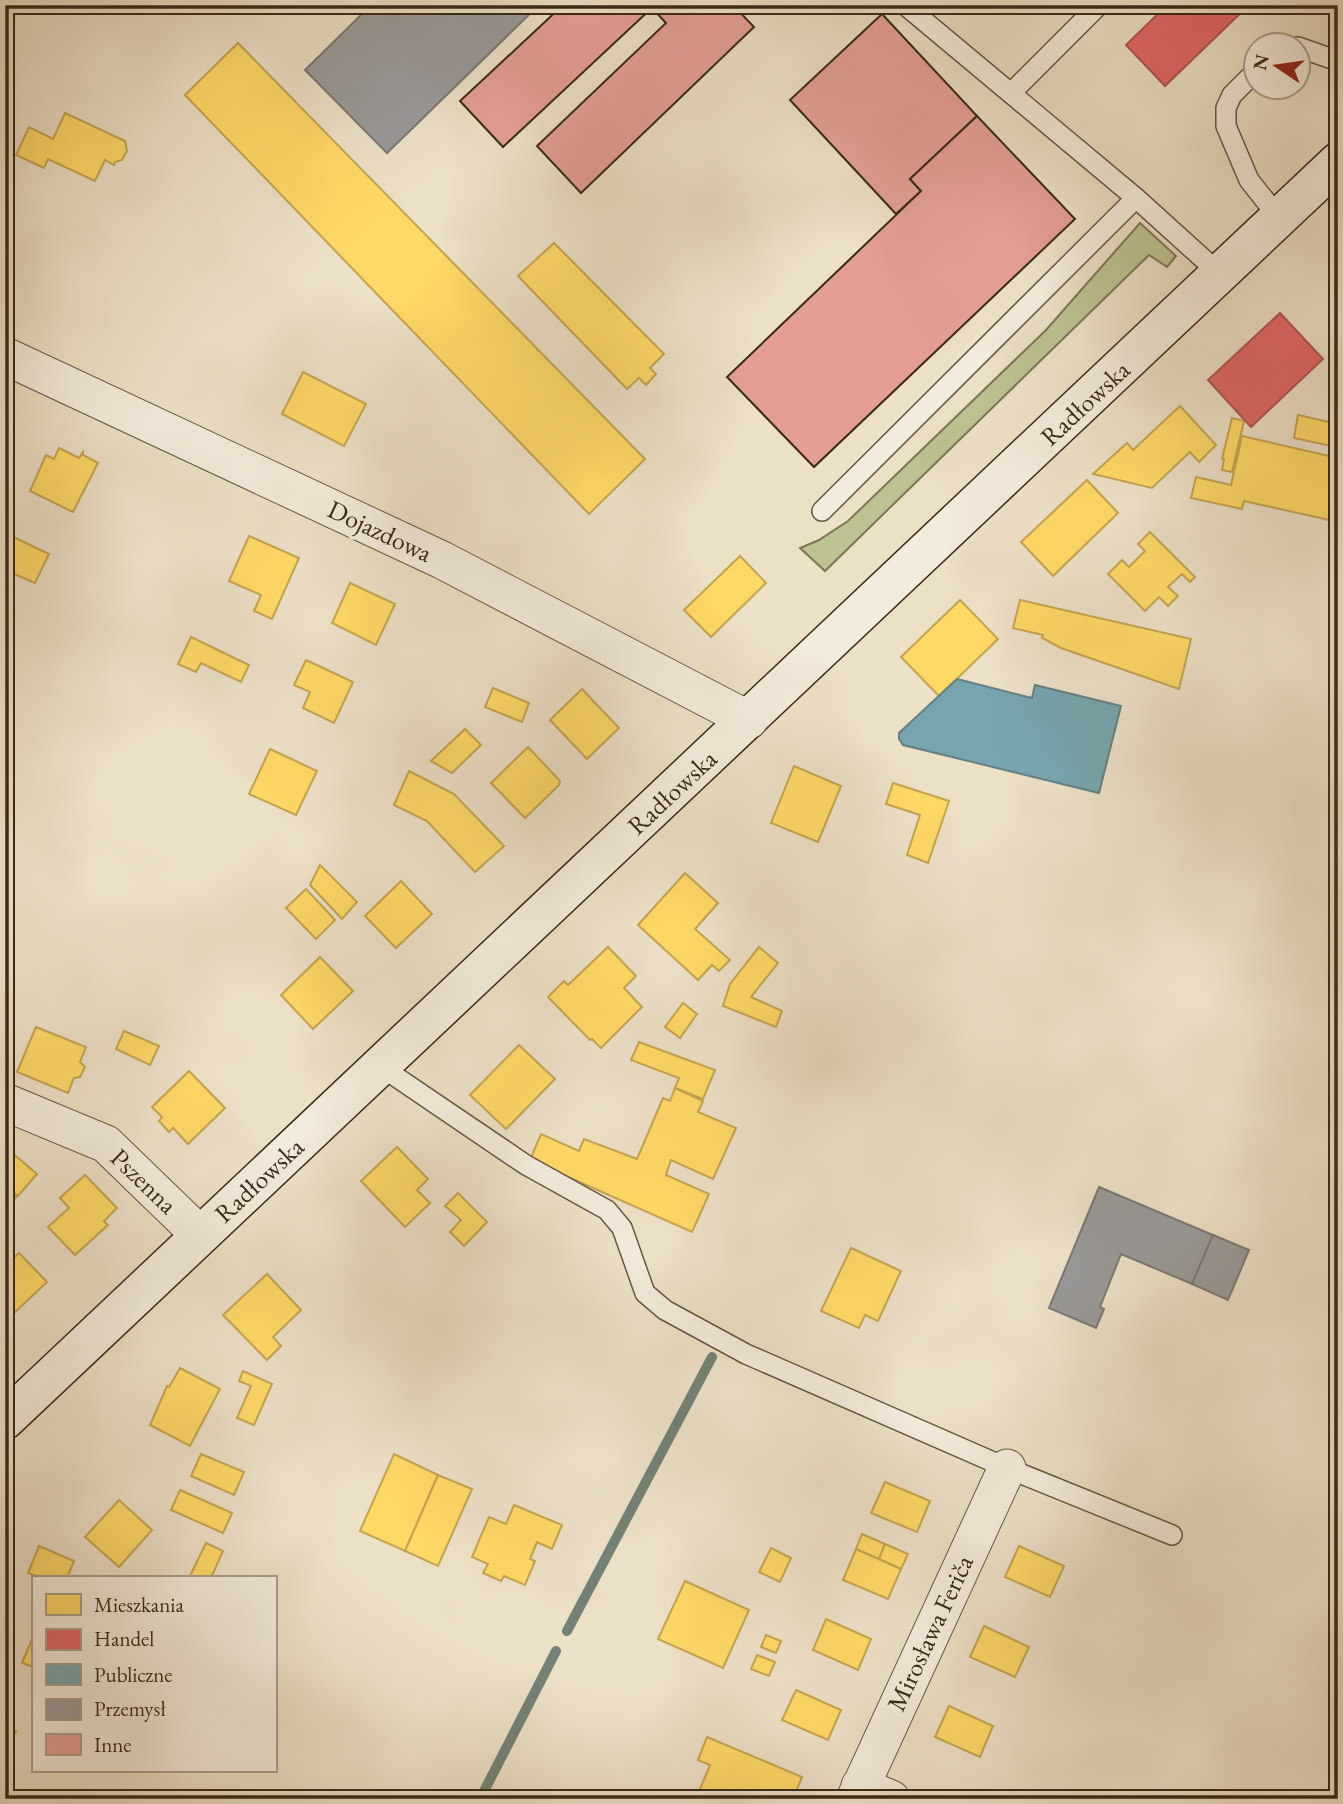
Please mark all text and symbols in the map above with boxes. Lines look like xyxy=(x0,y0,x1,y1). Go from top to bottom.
north arrow xyxy=(1242,32,1312,102)
text: N xyxy=(1247,51,1275,73)
street label: Radłowska xyxy=(1033,352,1137,453)
street label: Dojazdowa xyxy=(322,492,438,570)
street label: Radłowska xyxy=(620,741,724,842)
street label: Radłowska xyxy=(207,1129,311,1230)
street label: Pszenna xyxy=(103,1141,185,1222)
street label: Mirosława Feriča xyxy=(879,1549,981,1716)
legend xyxy=(32,1576,276,1772)
text: Mieszkania xyxy=(94,1591,184,1618)
text: Handel xyxy=(94,1625,154,1652)
text: Publiczne xyxy=(94,1661,173,1688)
text: Przemysł xyxy=(94,1695,166,1722)
text: Inne xyxy=(94,1731,132,1758)

